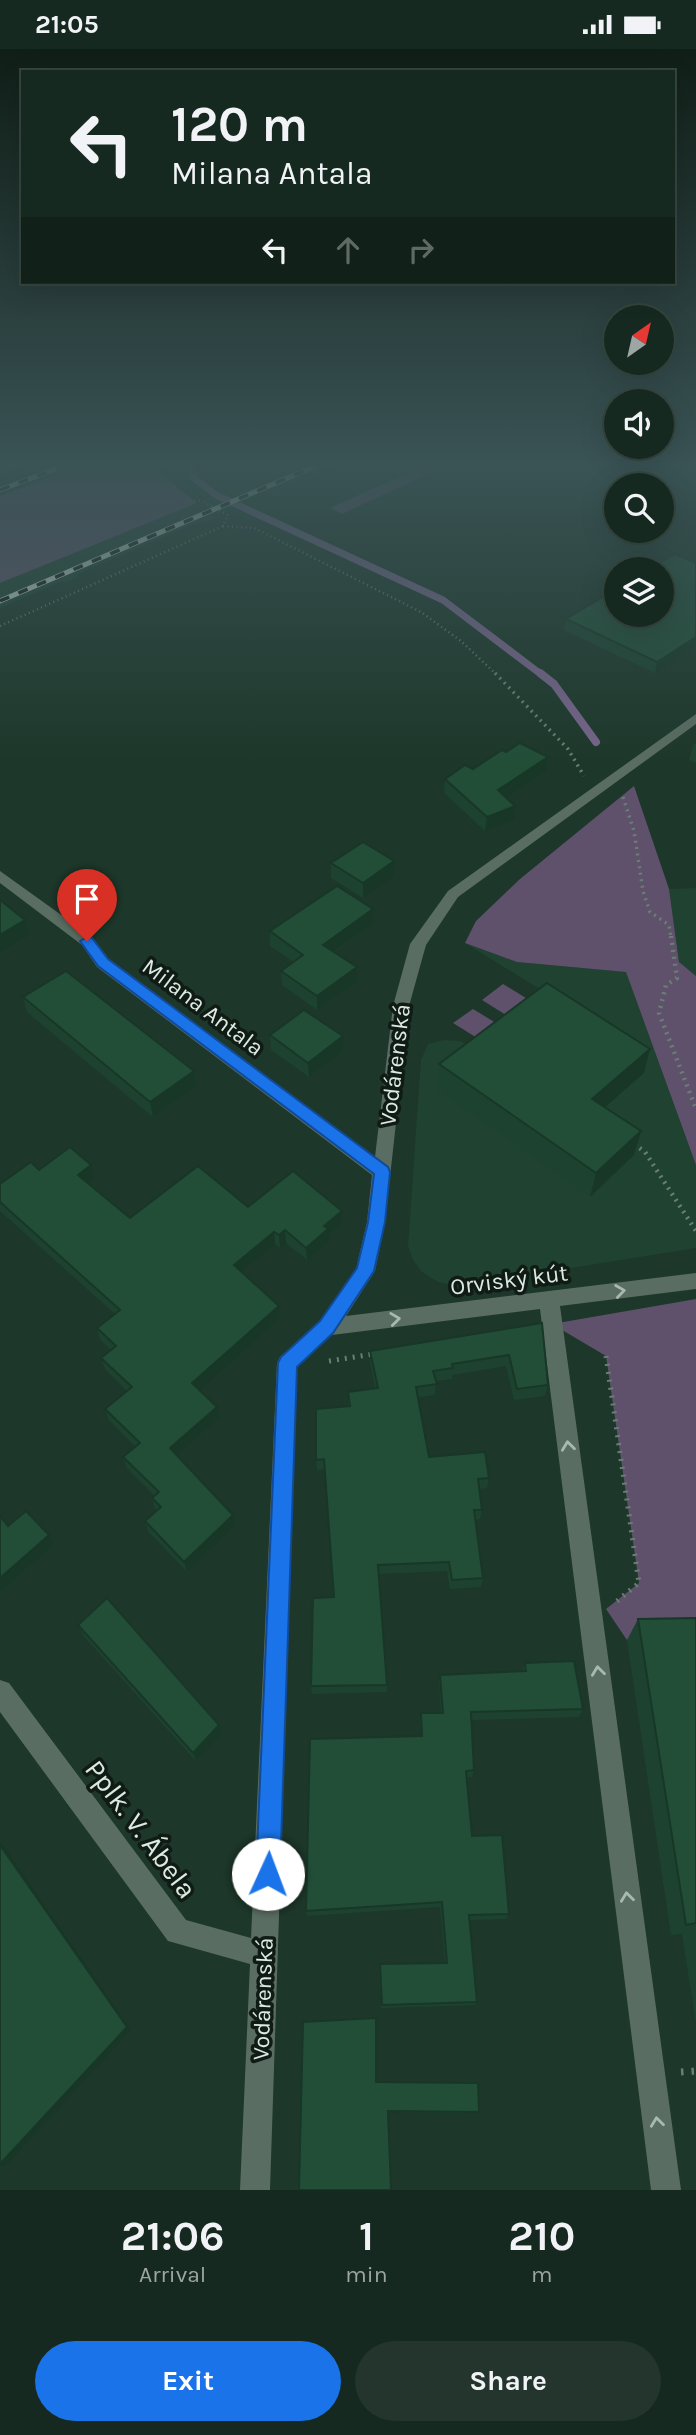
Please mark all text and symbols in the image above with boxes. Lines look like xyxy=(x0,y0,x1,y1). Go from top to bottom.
text: 21:05 xyxy=(35,9,99,40)
text: 120 m xyxy=(171,96,308,153)
icon: left xyxy=(56,98,147,189)
text: Milana Antala xyxy=(171,155,373,192)
icon: left xyxy=(256,231,294,269)
icon: ahead xyxy=(329,231,367,269)
icon: right xyxy=(402,231,440,269)
north arrow xyxy=(604,305,674,375)
map controls xyxy=(604,305,674,627)
button: sound xyxy=(604,389,674,459)
button: search xyxy=(604,473,674,543)
button: layers xyxy=(604,557,674,627)
pin xyxy=(57,869,117,941)
icon: arrive xyxy=(68,880,106,918)
street label: Milana Antala xyxy=(137,953,269,1061)
street label: Vodárenská xyxy=(374,1002,416,1128)
street label: Orviský kút xyxy=(449,1259,570,1301)
one-way arrow xyxy=(615,1284,626,1299)
one-way arrow xyxy=(389,1311,401,1326)
one-way arrow xyxy=(560,1440,575,1452)
one-way arrow xyxy=(590,1665,605,1677)
street label: Pplk. V. Ábela xyxy=(78,1753,205,1905)
position arrow xyxy=(231,1837,305,1911)
one-way arrow xyxy=(620,1891,635,1903)
street label: Vodárenská xyxy=(247,1937,279,2061)
one-way arrow xyxy=(649,2116,664,2128)
text: 21:06 xyxy=(121,2211,225,2261)
text: 1 xyxy=(359,2211,374,2261)
text: 210 xyxy=(508,2211,575,2261)
text: Arrival xyxy=(139,2261,206,2288)
text: min xyxy=(345,2261,388,2288)
text: m xyxy=(531,2261,553,2288)
button: Exit xyxy=(35,2341,341,2421)
button: Share xyxy=(355,2341,661,2421)

